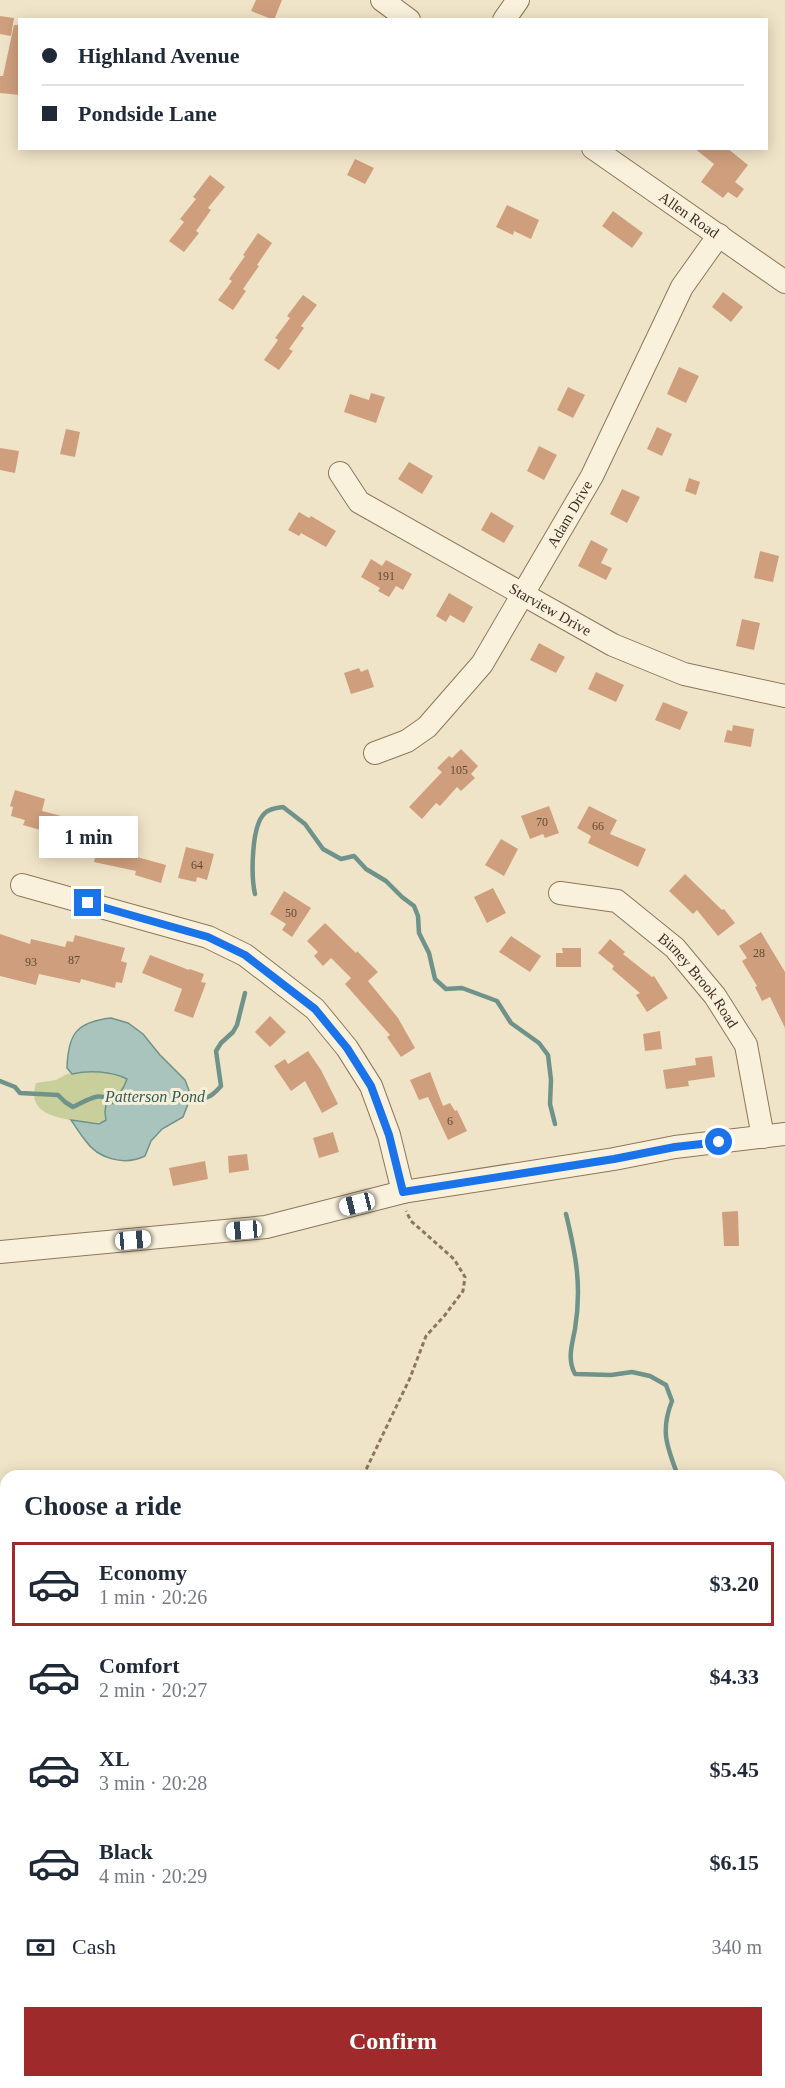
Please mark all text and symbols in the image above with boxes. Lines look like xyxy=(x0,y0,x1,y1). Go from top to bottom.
text: Highland Avenue xyxy=(78,43,240,68)
text: Pondside Lane xyxy=(78,101,217,126)
street label: Allen Road xyxy=(656,189,722,241)
street label: Adam Drive xyxy=(544,477,596,550)
house number: 191 xyxy=(377,569,395,583)
street label: Starview Drive xyxy=(506,580,594,639)
house number: 105 xyxy=(450,763,468,777)
house number: 70 xyxy=(536,815,548,829)
callout: 1 min xyxy=(38,816,138,858)
house number: 66 xyxy=(592,819,604,833)
text: 1 min xyxy=(64,826,113,848)
house number: 64 xyxy=(191,858,203,872)
route end xyxy=(74,889,101,916)
house number: 50 xyxy=(285,906,297,920)
street label: Birney Brook Road xyxy=(655,930,741,1031)
house number: 28 xyxy=(753,946,765,960)
house number: 87 xyxy=(68,953,80,967)
house number: 93 xyxy=(25,955,37,969)
water label: Patterson Pond xyxy=(104,1088,206,1105)
house number: 6 xyxy=(447,1114,453,1128)
route start xyxy=(705,1128,732,1155)
car xyxy=(337,1191,377,1217)
car xyxy=(225,1219,263,1241)
car xyxy=(114,1229,152,1251)
text: Choose a ride xyxy=(24,1491,182,1521)
icon: car xyxy=(27,1557,81,1611)
text: Economy xyxy=(99,1560,187,1585)
text: $3.20 xyxy=(710,1571,759,1596)
text: 1 min · 20:26 xyxy=(99,1586,207,1608)
icon: car xyxy=(27,1650,81,1704)
text: Comfort xyxy=(99,1653,180,1678)
text: $4.33 xyxy=(710,1664,759,1689)
text: 2 min · 20:27 xyxy=(99,1679,207,1701)
icon: car xyxy=(27,1743,81,1797)
text: XL xyxy=(99,1746,130,1771)
text: $5.45 xyxy=(710,1757,759,1782)
text: 3 min · 20:28 xyxy=(99,1772,207,1794)
icon: car xyxy=(27,1836,81,1890)
text: Black xyxy=(99,1839,153,1864)
text: $6.15 xyxy=(710,1850,759,1875)
text: 4 min · 20:29 xyxy=(99,1865,207,1887)
icon: cash xyxy=(24,1931,57,1964)
text: Cash xyxy=(72,1934,116,1959)
text: 340 m xyxy=(711,1936,762,1958)
button: Confirm xyxy=(24,2007,762,2076)

